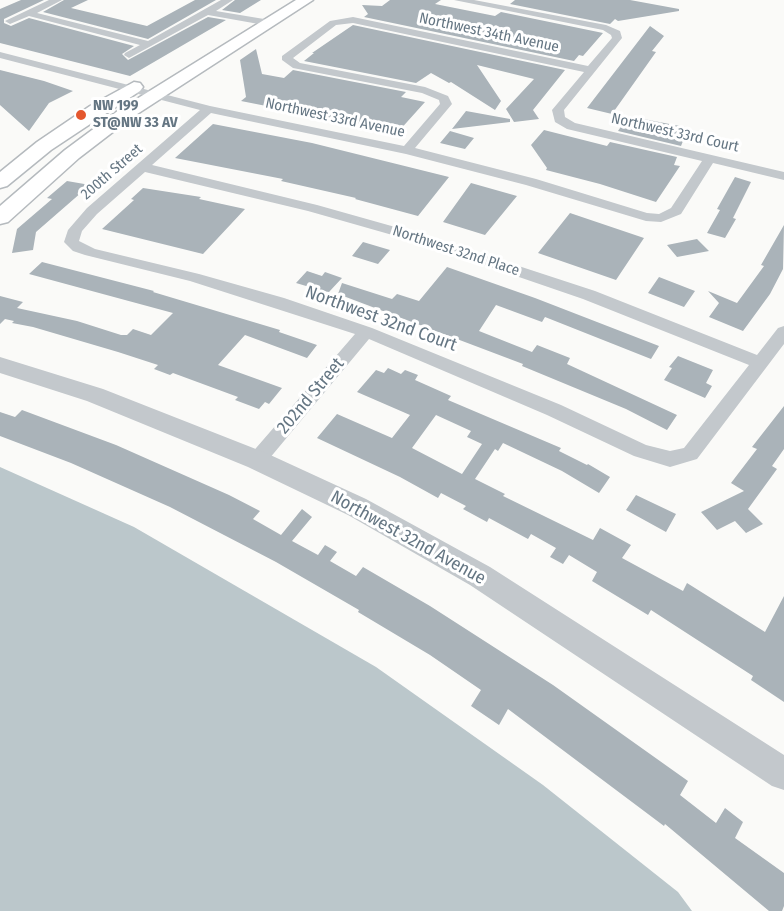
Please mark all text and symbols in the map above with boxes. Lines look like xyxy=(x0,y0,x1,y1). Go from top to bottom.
street label: Northwest 34th Avenue xyxy=(417,9,561,57)
street label: Northwest 33rd Avenue xyxy=(264,94,406,142)
place label: NW 199 ST@NW 33 AV xyxy=(93,97,178,132)
marker: NW 199 ST@NW 33 AV xyxy=(74,108,88,122)
street label: Northwest 33rd Court xyxy=(610,110,740,156)
street label: 200th Street xyxy=(78,140,146,204)
street label: Northwest 32nd Place xyxy=(390,222,522,280)
street label: Northwest 32nd Court xyxy=(302,282,460,356)
street label: 202nd Street xyxy=(273,354,349,438)
street label: Northwest 32nd Avenue xyxy=(327,486,489,590)

